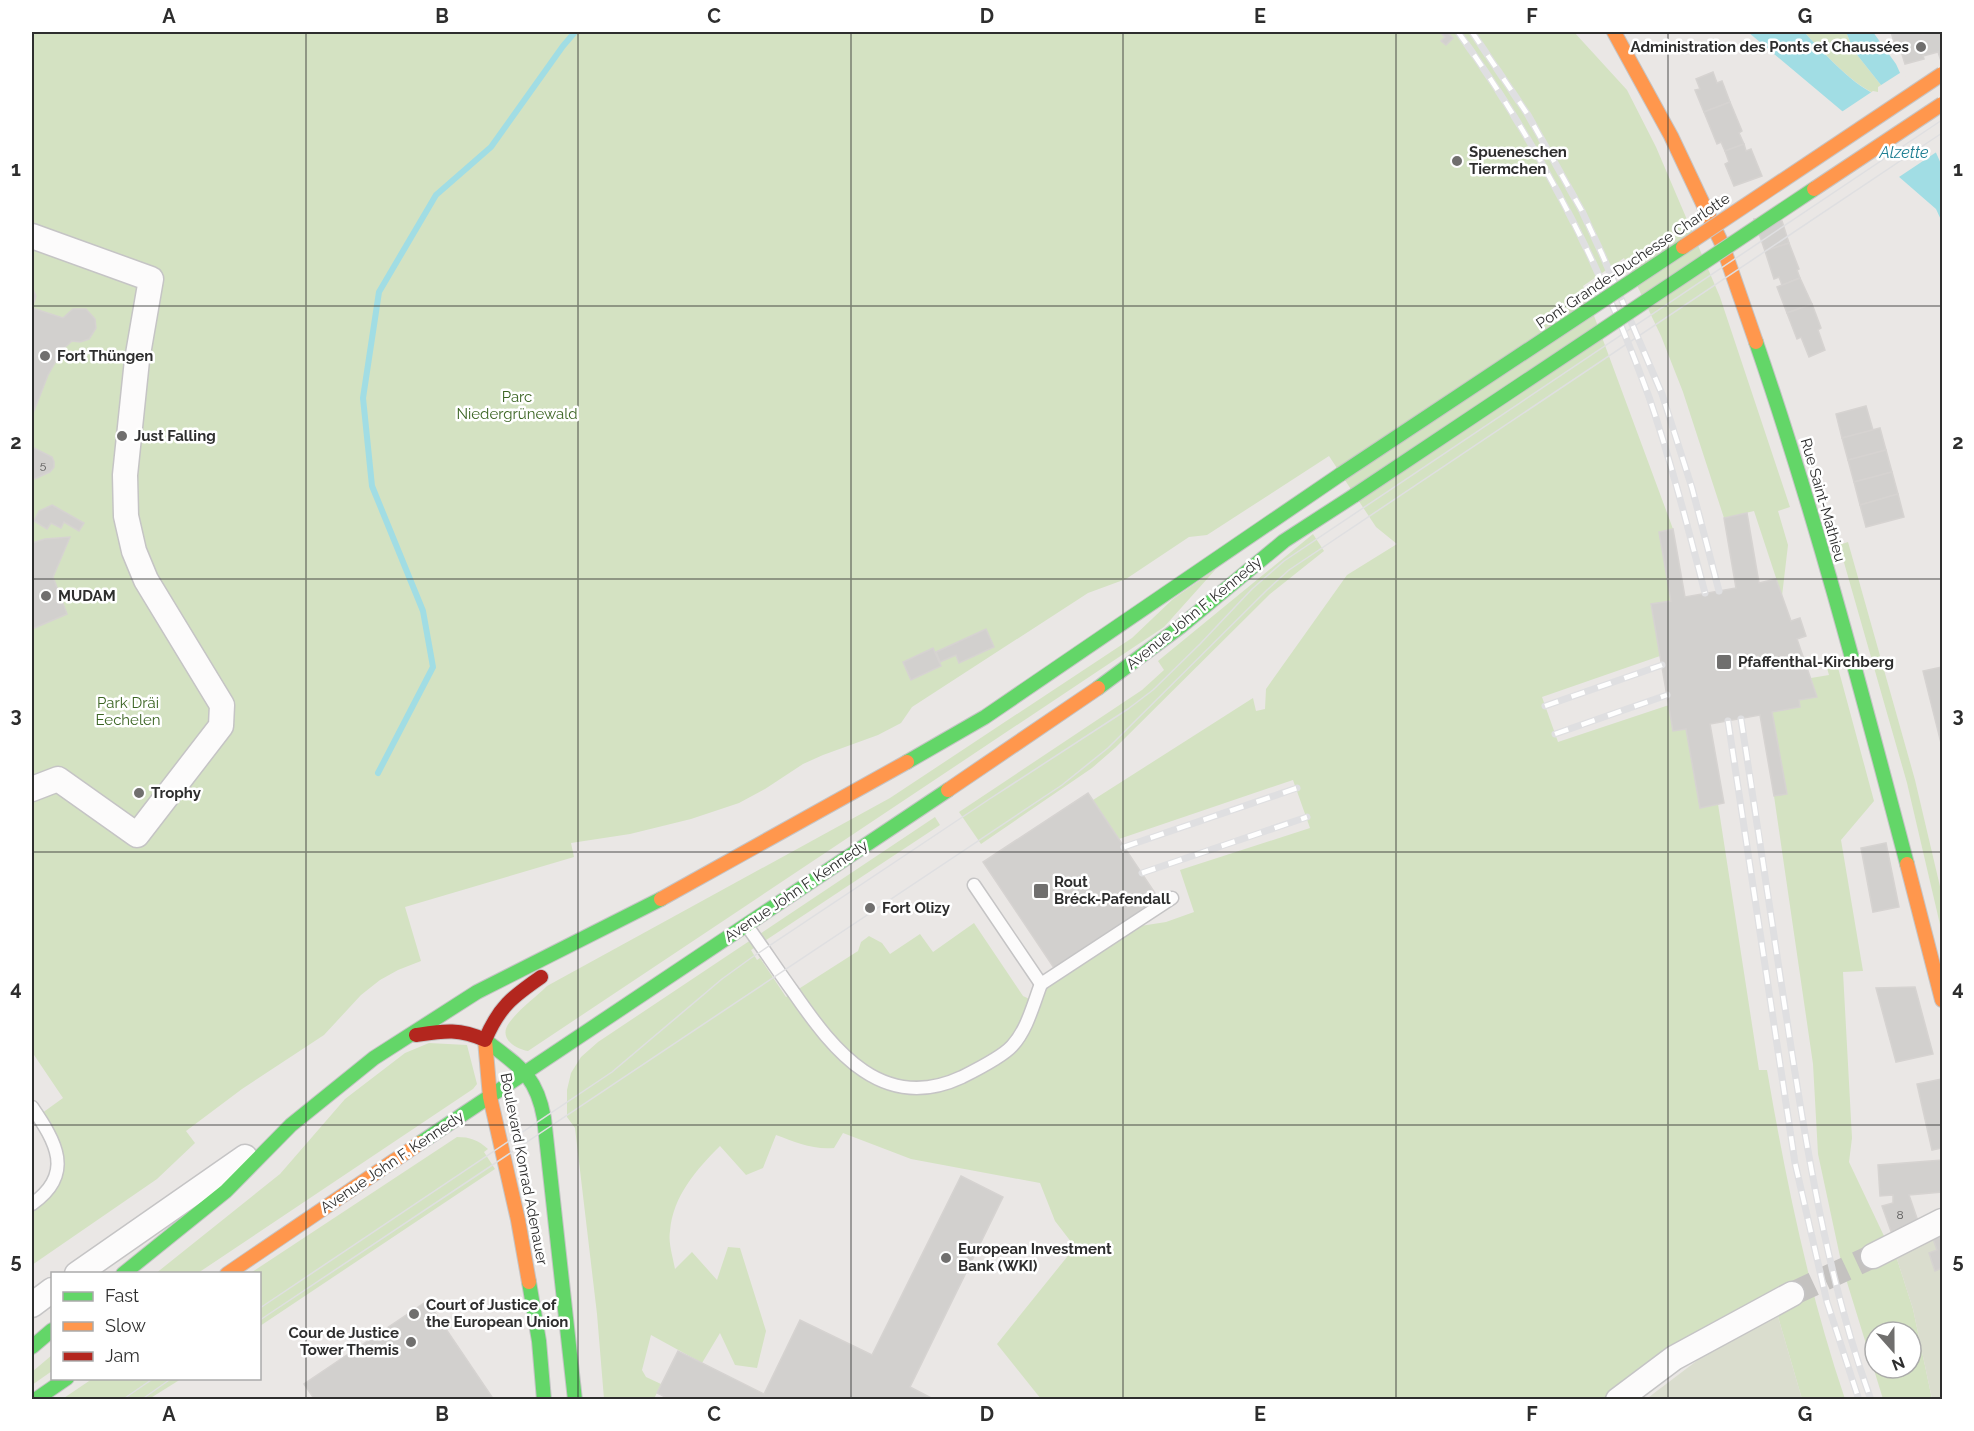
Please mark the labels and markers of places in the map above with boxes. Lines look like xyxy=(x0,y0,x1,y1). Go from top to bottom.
place label: Administration des Ponts et Chaussées xyxy=(1631,38,1909,56)
marker: Administration des Ponts et Chaussées xyxy=(1914,40,1928,54)
place label: Spueneschen Tiermchen xyxy=(1469,143,1567,178)
marker: Spueneschen Tiermchen xyxy=(1450,154,1464,168)
place label: Fort Thüngen xyxy=(57,347,153,365)
marker: Fort Thüngen xyxy=(38,349,52,363)
place label: Just Falling xyxy=(134,427,216,445)
marker: Just Falling xyxy=(115,429,129,443)
place label: MUDAM xyxy=(58,587,116,605)
marker: MUDAM xyxy=(39,589,53,603)
marker: Pfaffenthal-Kirchberg xyxy=(1715,653,1733,671)
place label: Pfaffenthal-Kirchberg xyxy=(1738,653,1894,671)
place label: Trophy xyxy=(151,784,202,802)
marker: Trophy xyxy=(132,786,146,800)
place label: Rout Bréck-Pafendall xyxy=(1054,873,1171,908)
marker: Rout Bréck-Pafendall xyxy=(1032,882,1050,900)
place label: Fort Olizy xyxy=(882,899,951,917)
marker: Fort Olizy xyxy=(863,901,877,915)
place label: European Investment Bank (WKI) xyxy=(958,1240,1112,1275)
marker: European Investment Bank (WKI) xyxy=(939,1251,953,1265)
place label: Court of Justice of the European Union xyxy=(426,1296,568,1331)
marker: Court of Justice of the European Union xyxy=(407,1307,421,1321)
place label: Cour de Justice Tower Themis xyxy=(289,1324,399,1359)
marker: Cour de Justice Tower Themis xyxy=(404,1335,418,1349)

